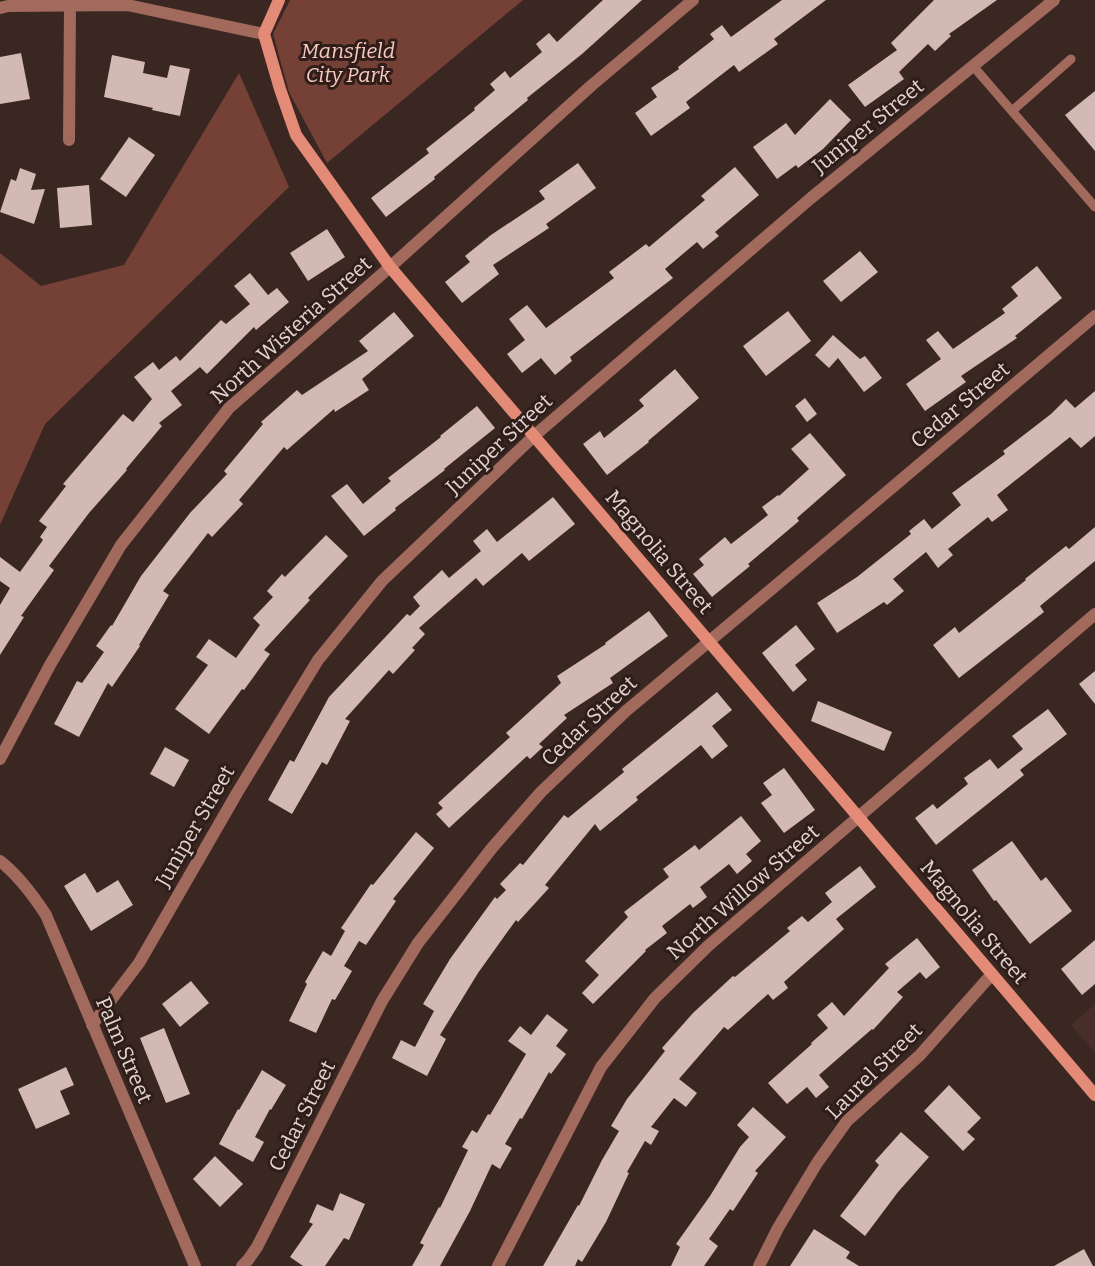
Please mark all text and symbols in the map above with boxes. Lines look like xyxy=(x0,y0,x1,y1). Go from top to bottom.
park label: Mansfield City Park xyxy=(301,38,395,88)
street label: Juniper Street xyxy=(806,73,929,180)
street label: North Wisteria Street xyxy=(205,251,377,409)
street label: Cedar Street xyxy=(905,356,1015,454)
street label: Juniper Street xyxy=(440,388,558,501)
street label: Magnolia Street xyxy=(600,485,719,620)
street label: Cedar Street xyxy=(536,670,642,772)
street label: Juniper Street xyxy=(149,760,240,892)
street label: North Willow Street xyxy=(662,819,825,965)
street label: Magnolia Street xyxy=(915,855,1034,990)
street label: Palm Street xyxy=(90,993,158,1107)
street label: Laurel Street xyxy=(820,1017,928,1125)
street label: Cedar Street xyxy=(263,1056,341,1176)

